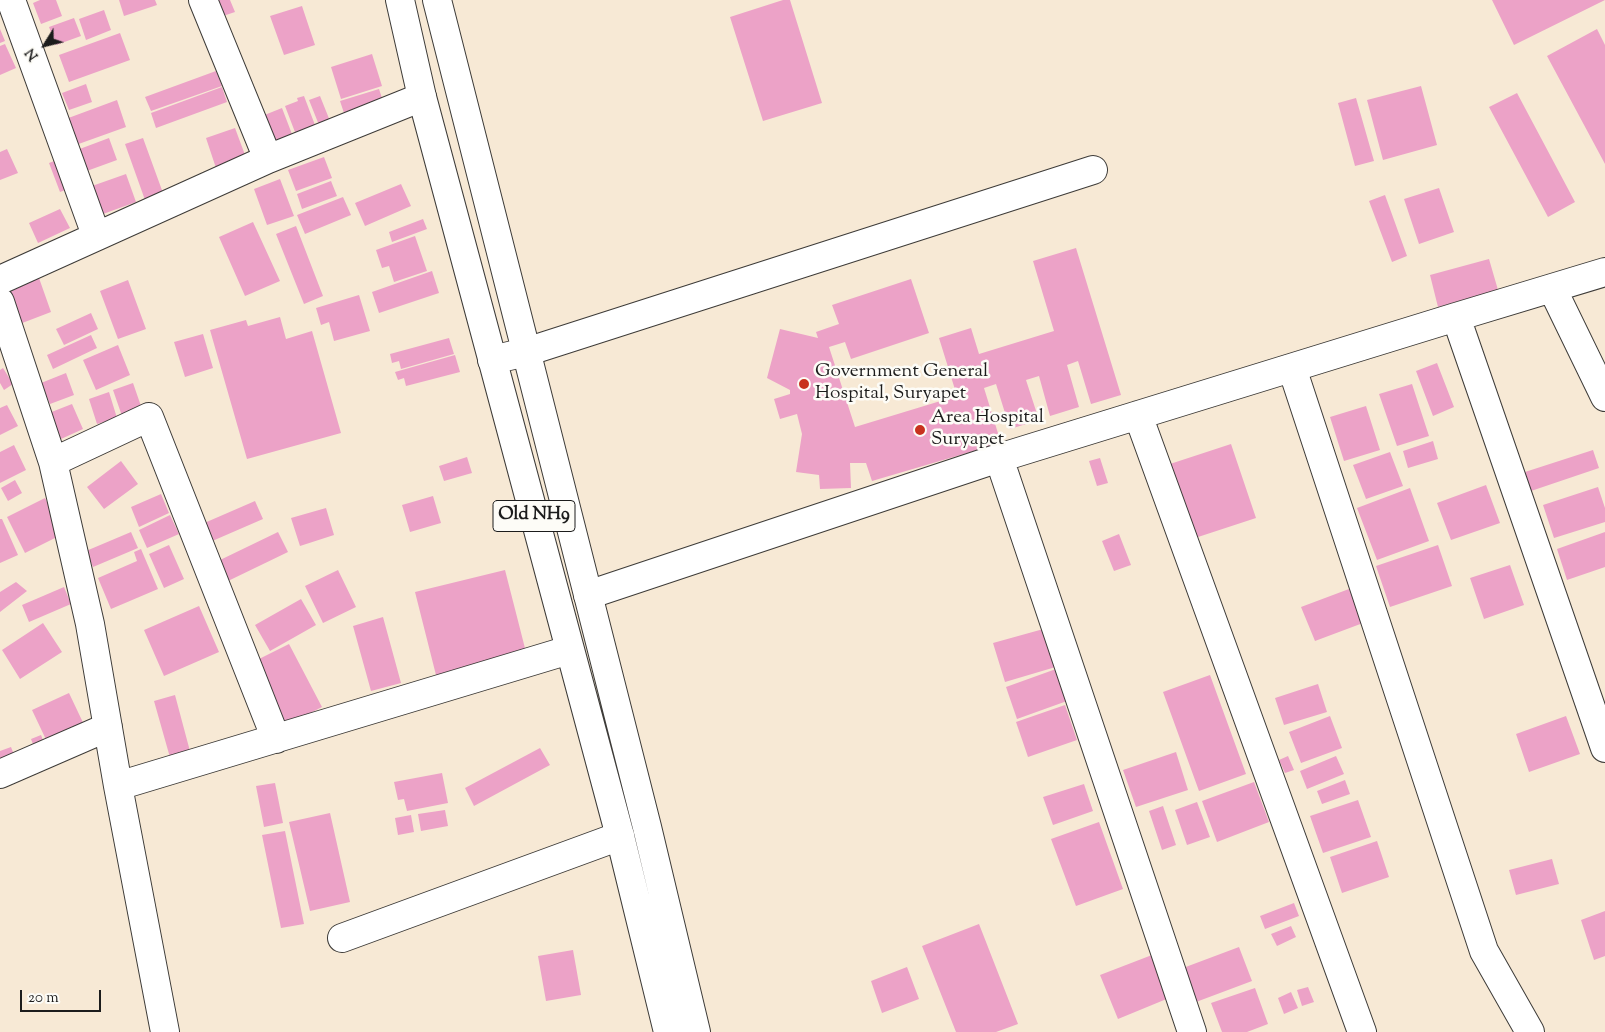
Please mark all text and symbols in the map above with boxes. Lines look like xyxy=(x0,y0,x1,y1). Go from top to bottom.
north arrow xyxy=(20,20,70,70)
text: N xyxy=(21,43,44,64)
place label: Government General Hospital, Suryapet xyxy=(815,362,988,406)
marker: Government General Hospital, Suryapet xyxy=(797,377,811,391)
place label: Area Hospital Suryapet xyxy=(931,408,1044,452)
marker: Area Hospital Suryapet xyxy=(913,423,927,437)
road number: Old NH9 xyxy=(493,501,575,532)
scale bar xyxy=(22,980,104,1012)
text: 20 m xyxy=(28,988,59,1009)

